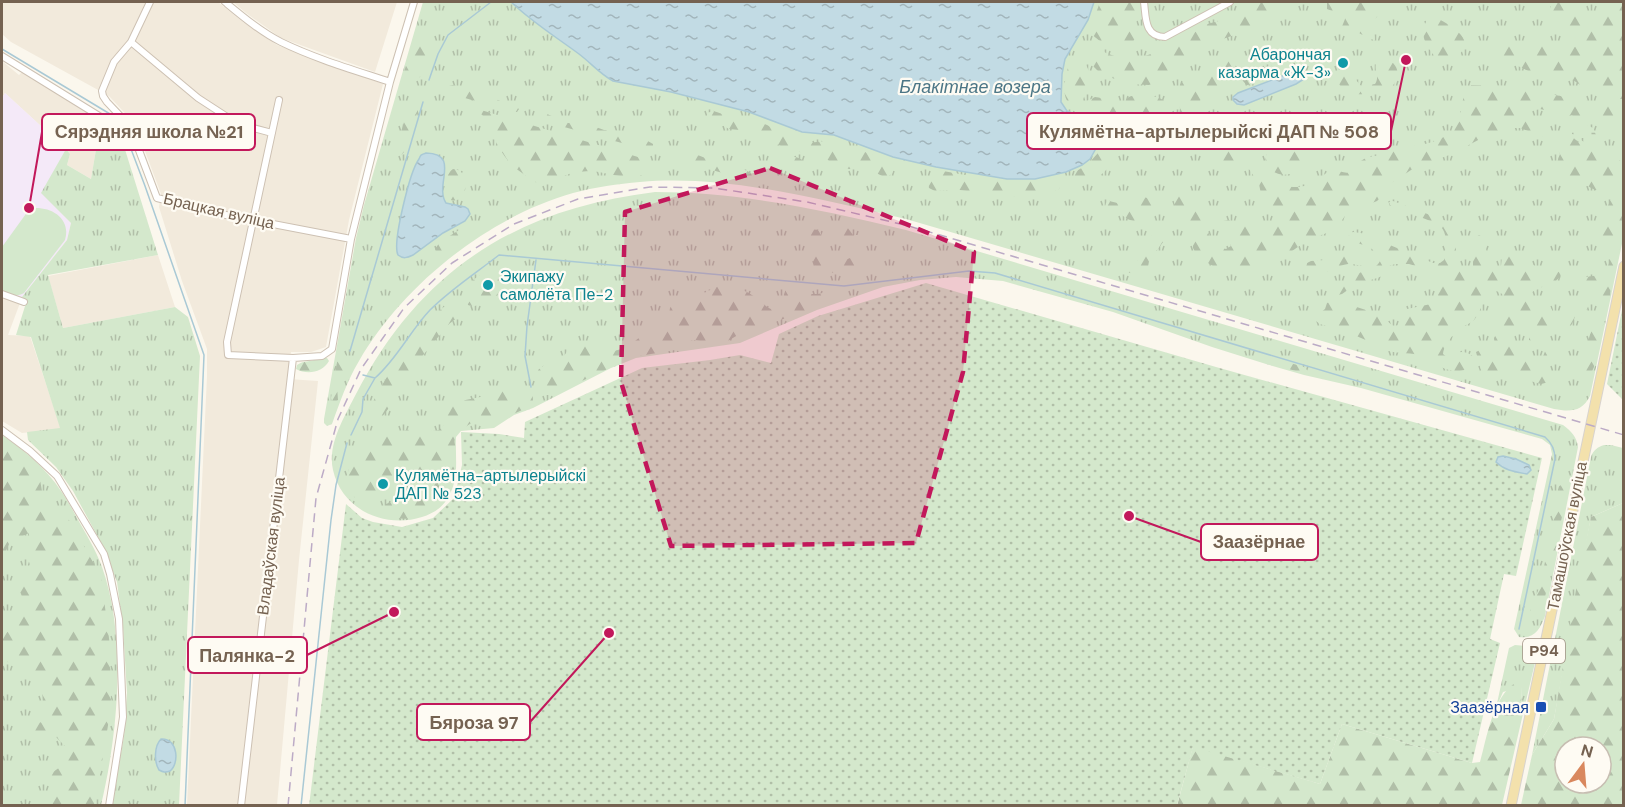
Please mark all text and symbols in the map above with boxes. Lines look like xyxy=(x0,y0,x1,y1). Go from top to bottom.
place label: Абарончая казарма «Ж-З» xyxy=(1218,44,1331,83)
marker: Абарончая казарма «Ж-З» xyxy=(1336,56,1350,70)
water label: Блакітнае возера xyxy=(899,75,1051,99)
callout: Кулямётна-артылерыйскі ДАП № 508 xyxy=(1027,113,1391,149)
callout: Сярэдняя школа №21 xyxy=(42,114,255,150)
text: Сярэдняя школа №21 xyxy=(55,120,243,144)
text: Кулямётна-артылерыйскі ДАП № 508 xyxy=(1039,120,1379,144)
street label: Брацкая вуліца xyxy=(161,188,277,234)
place label: Экипажу самолёта Пе-2 xyxy=(500,266,613,305)
marker: Экипажу самолёта Пе-2 xyxy=(481,278,495,292)
street label: Тамашоўская вуліца xyxy=(1542,460,1592,612)
place label: Кулямётна-артылерыйскі ДАП № 523 xyxy=(395,465,586,504)
street label: Владаўская вуліца xyxy=(252,476,290,616)
marker: Кулямётна-артылерыйскі ДАП № 523 xyxy=(376,477,390,491)
callout: Заазёрнае xyxy=(1201,524,1318,560)
text: Заазёрнае xyxy=(1213,530,1305,554)
callout: Палянка-2 xyxy=(188,637,307,673)
road number: Р94 xyxy=(1523,639,1565,663)
text: Палянка-2 xyxy=(199,644,295,668)
place label: Заазёрная xyxy=(1450,697,1529,718)
marker: Заазёрная xyxy=(1534,700,1548,714)
callout: Бяроза 97 xyxy=(417,704,530,740)
text: Бяроза 97 xyxy=(429,711,519,735)
north arrow xyxy=(1553,735,1613,795)
text: N xyxy=(1578,739,1596,763)

